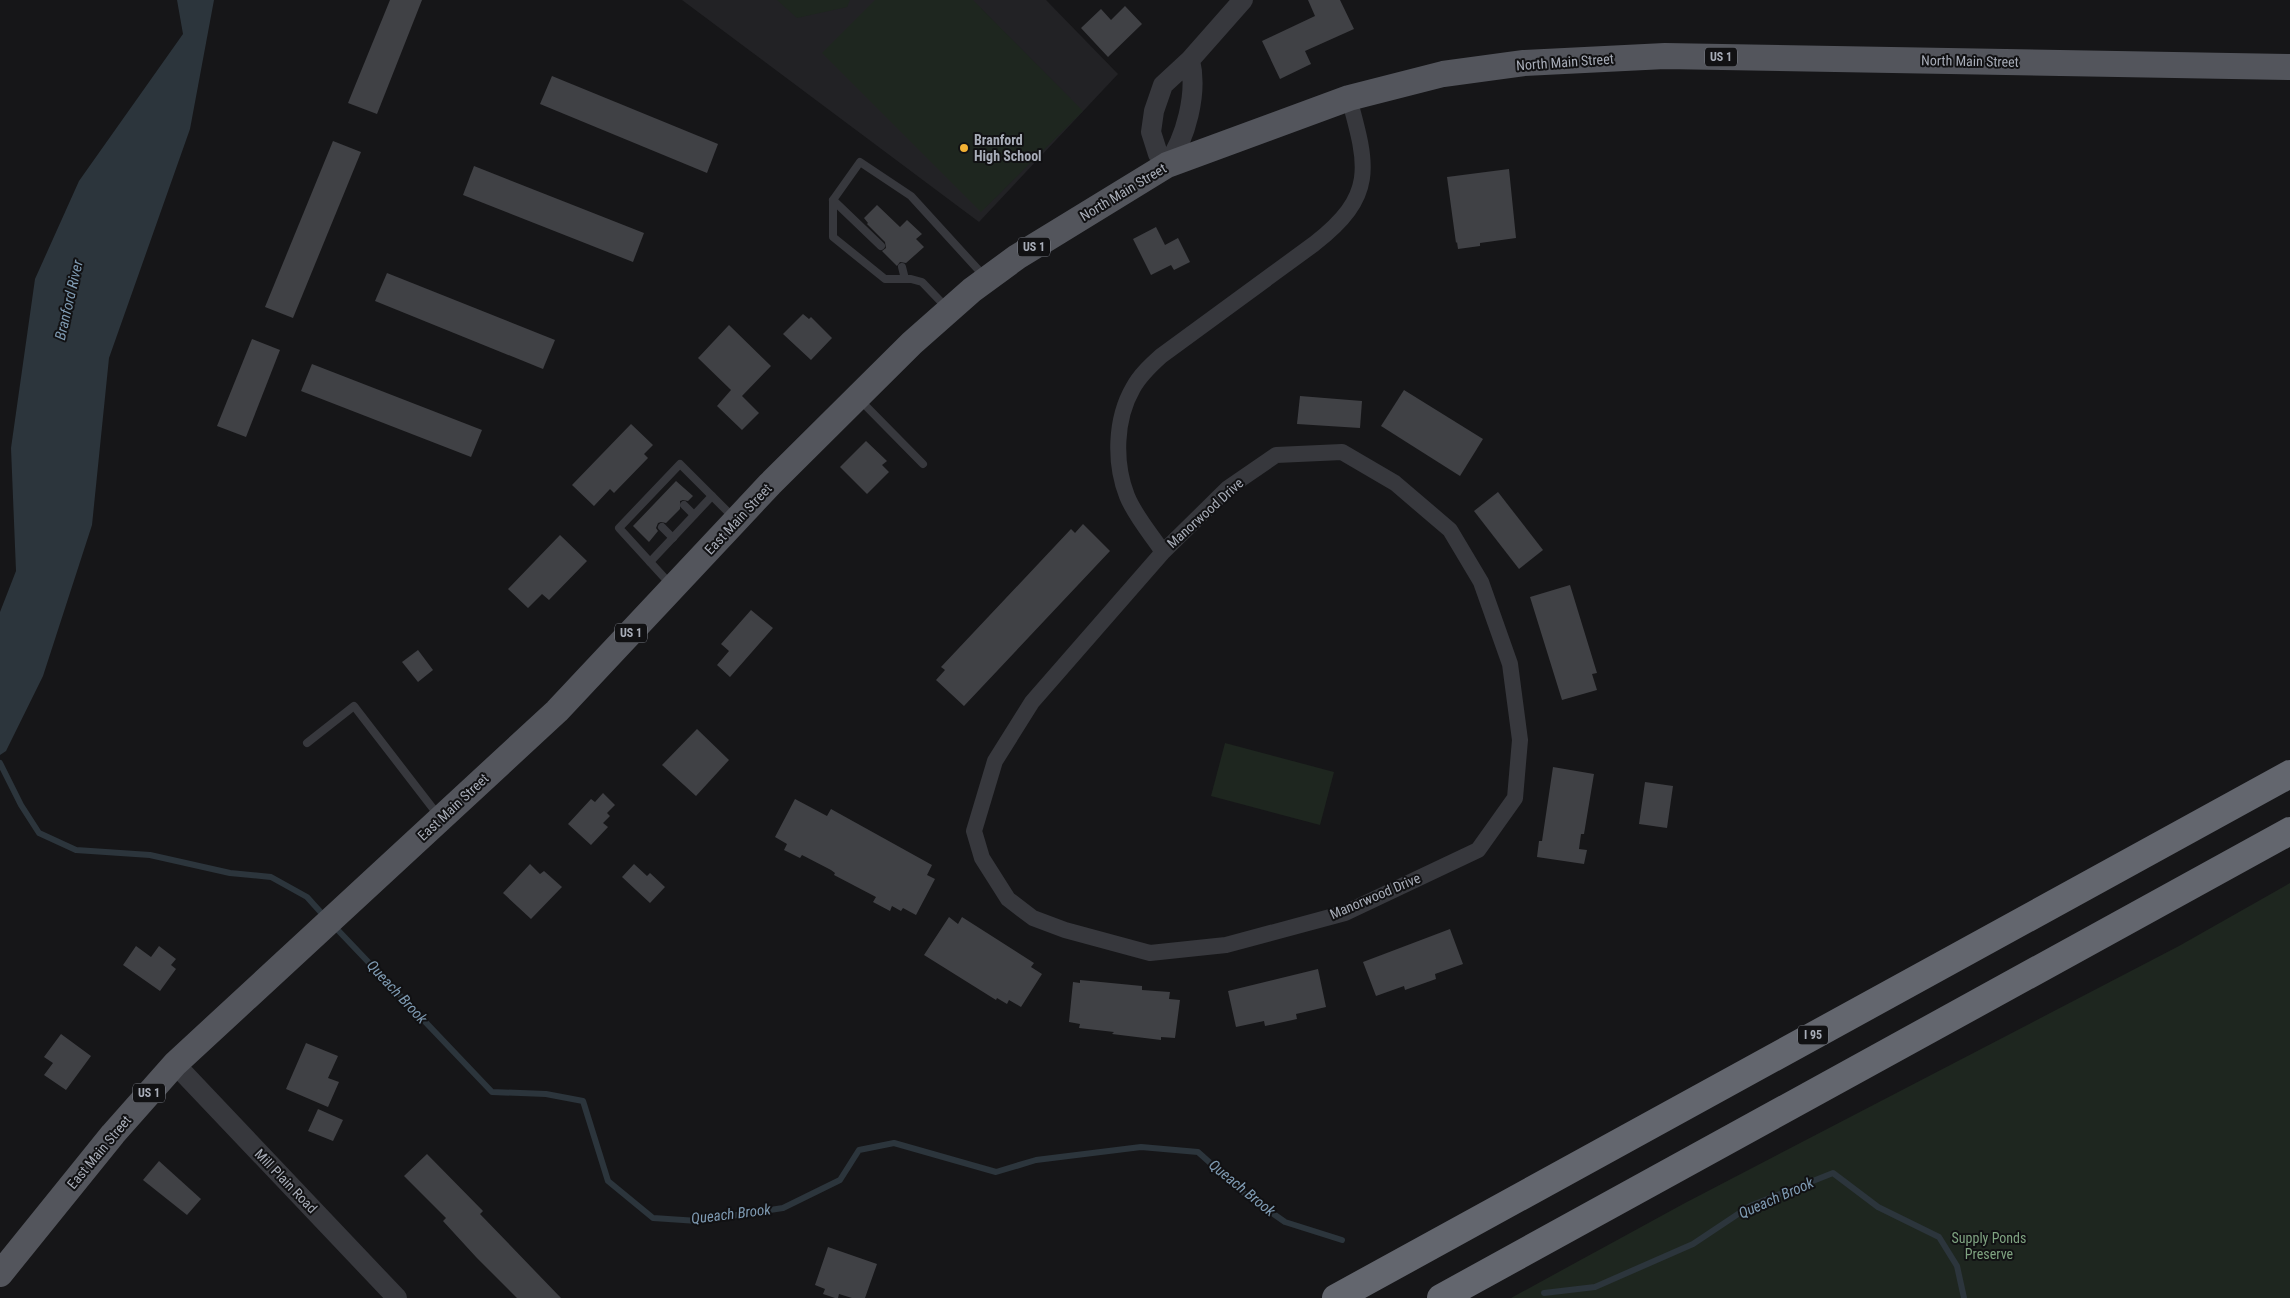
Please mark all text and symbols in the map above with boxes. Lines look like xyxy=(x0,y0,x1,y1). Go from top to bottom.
road number: US 1 xyxy=(1705,48,1737,66)
street label: North Main Street xyxy=(1516,51,1614,73)
street label: North Main Street xyxy=(1921,52,2019,70)
place label: Branford High School xyxy=(974,132,1042,164)
marker: Branford High School xyxy=(958,142,970,154)
street label: North Main Street xyxy=(1077,160,1169,224)
road number: US 1 xyxy=(1018,238,1050,256)
water label: Branford River xyxy=(51,258,87,342)
street label: Manorwood Drive xyxy=(1164,474,1247,551)
street label: East Main Street xyxy=(701,480,775,558)
road number: US 1 xyxy=(615,624,647,642)
street label: East Main Street xyxy=(414,770,492,844)
street label: Manorwood Drive xyxy=(1327,870,1423,922)
water label: Queach Brook xyxy=(363,957,431,1028)
road number: I 95 xyxy=(1798,1026,1828,1044)
road number: US 1 xyxy=(133,1084,165,1102)
street label: East Main Street xyxy=(64,1112,134,1192)
street label: Mill Plain Road xyxy=(252,1146,320,1216)
water label: Queach Brook xyxy=(1205,1156,1279,1220)
water label: Queach Brook xyxy=(1736,1173,1817,1223)
water label: Queach Brook xyxy=(690,1200,772,1228)
park label: Supply Ponds Preserve xyxy=(1952,1230,2026,1262)

